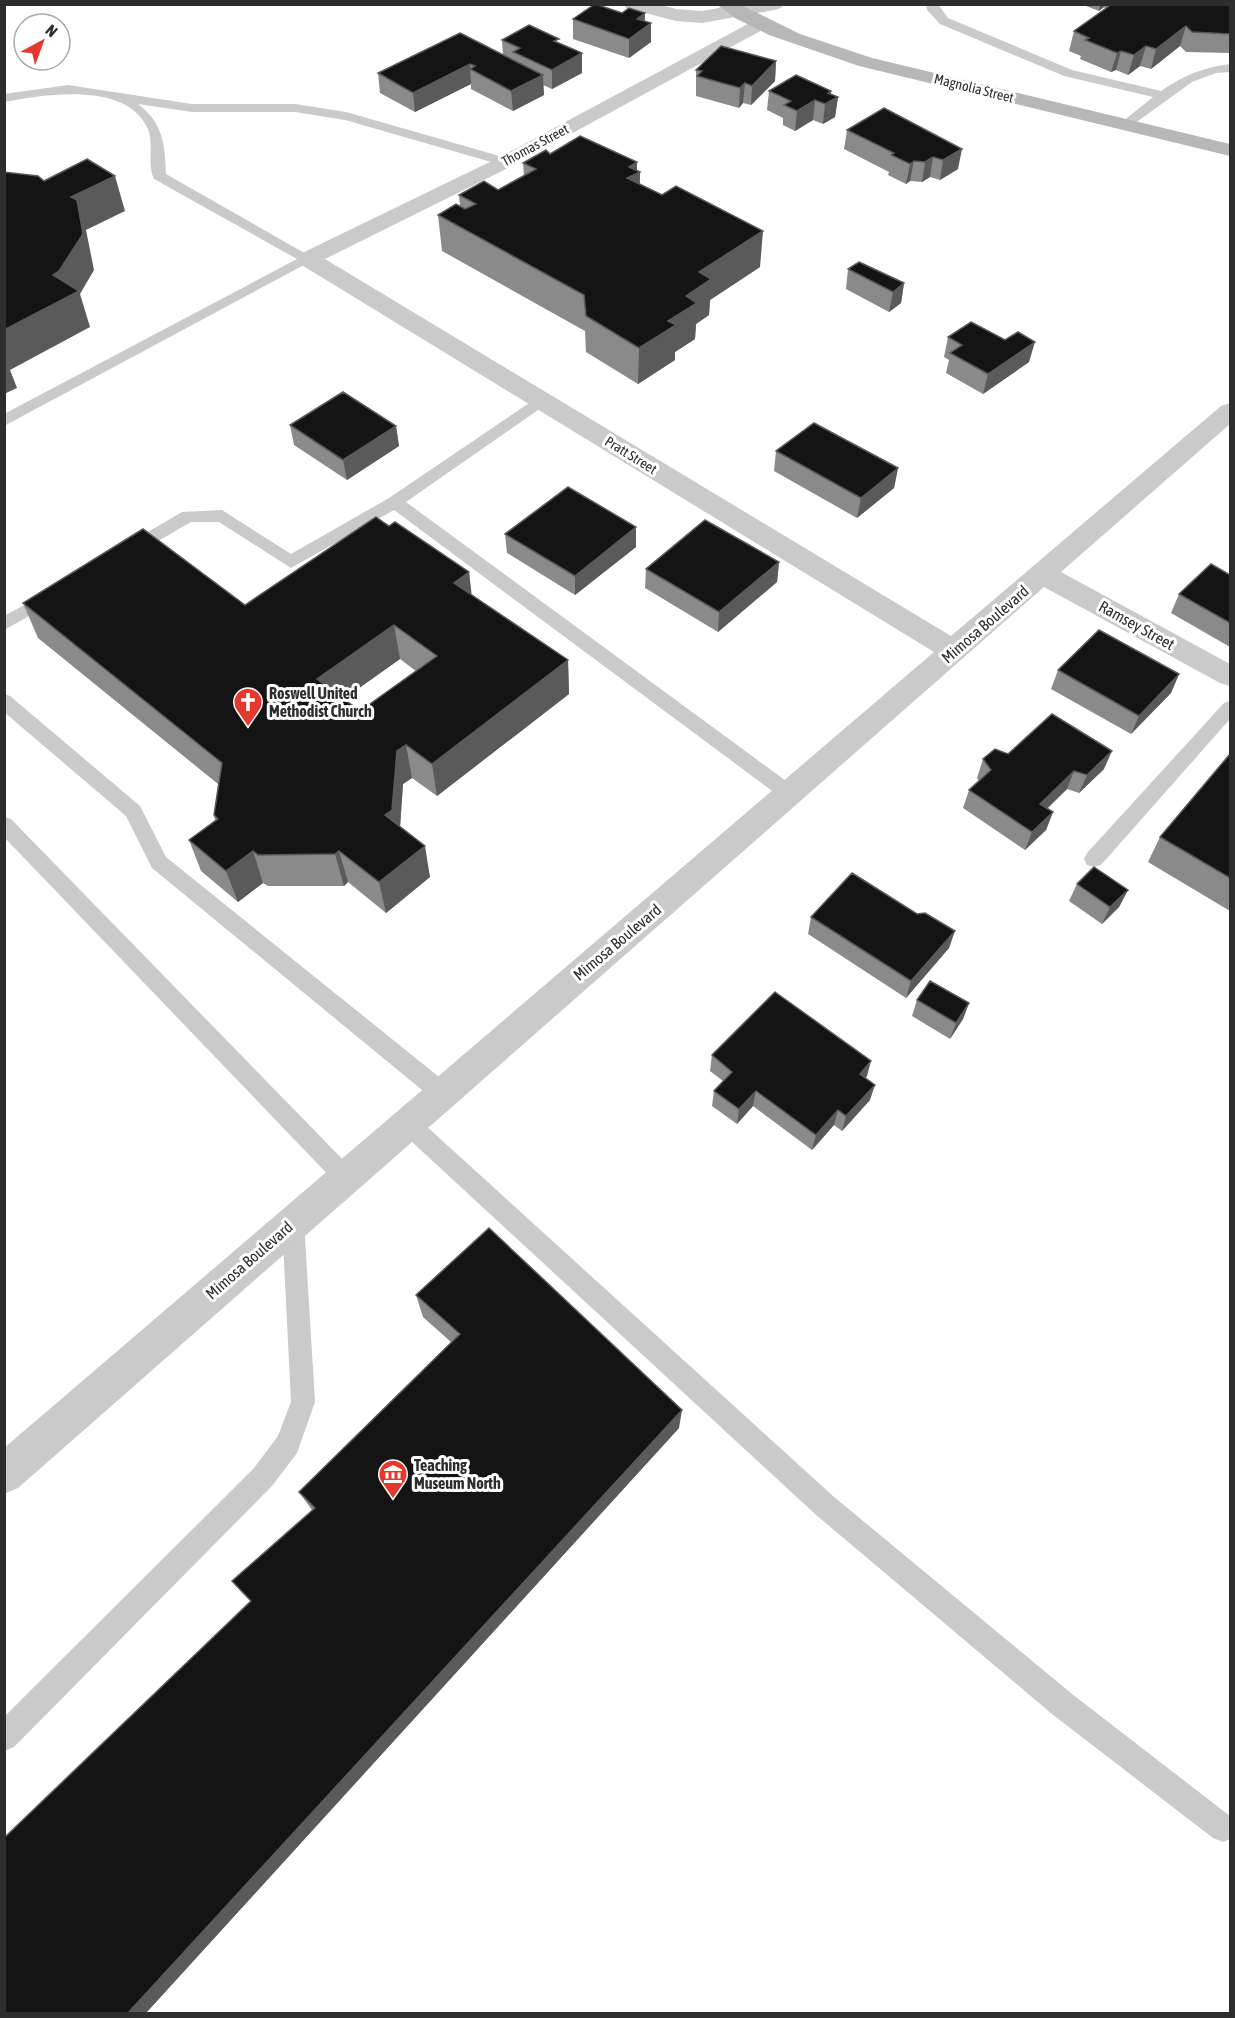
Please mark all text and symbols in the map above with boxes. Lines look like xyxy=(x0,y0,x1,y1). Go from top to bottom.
north arrow xyxy=(12,12,72,72)
text: N xyxy=(42,21,61,41)
street label: Magnolia Street xyxy=(933,70,1015,106)
street label: Thomas Street xyxy=(499,121,571,169)
street label: Pratt Street xyxy=(602,433,660,477)
street label: Mimosa Boulevard xyxy=(938,581,1032,667)
street label: Ramsey Street xyxy=(1096,597,1178,654)
place label: Roswell United Methodist Church xyxy=(269,684,372,720)
church icon: Roswell United Methodist Church xyxy=(232,686,264,728)
street label: Mimosa Boulevard xyxy=(569,900,665,984)
street label: Mimosa Boulevard xyxy=(202,1217,296,1303)
place label: Teaching Museum North xyxy=(414,1456,501,1492)
museum icon: Teaching Museum North xyxy=(377,1458,409,1500)

